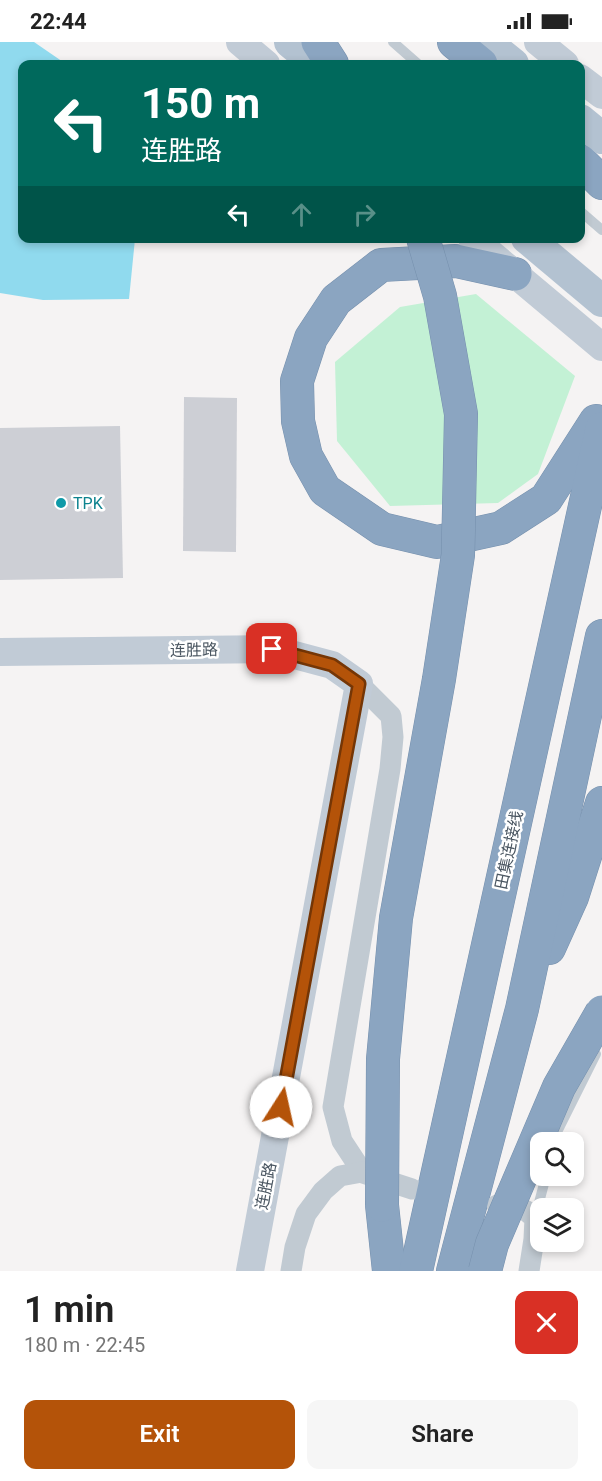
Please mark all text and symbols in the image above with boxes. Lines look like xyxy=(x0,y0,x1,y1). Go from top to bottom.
text: 22:44 xyxy=(30,9,87,34)
text: 150 m xyxy=(141,79,260,128)
icon: left xyxy=(42,84,120,162)
text: 连胜路 xyxy=(141,135,222,167)
icon: left xyxy=(222,198,255,231)
icon: ahead xyxy=(285,198,318,231)
icon: right xyxy=(348,198,381,231)
place label: TPK xyxy=(73,494,104,513)
marker: TPK xyxy=(54,496,68,510)
pin xyxy=(246,623,297,674)
icon: arrive xyxy=(255,632,288,665)
street label: 连胜路 xyxy=(170,640,218,660)
street label: 田集连接线 xyxy=(491,809,527,891)
position arrow xyxy=(249,1075,313,1139)
map controls xyxy=(530,1132,584,1252)
button: search xyxy=(530,1132,584,1186)
street label: 连胜路 xyxy=(252,1161,280,1211)
button: layers xyxy=(530,1198,584,1252)
text: 1 min xyxy=(24,1289,114,1331)
button: close xyxy=(515,1291,578,1354)
text: 180 m · 22:45 xyxy=(24,1333,145,1357)
button: Exit xyxy=(24,1400,295,1469)
button: Share xyxy=(307,1400,578,1469)

